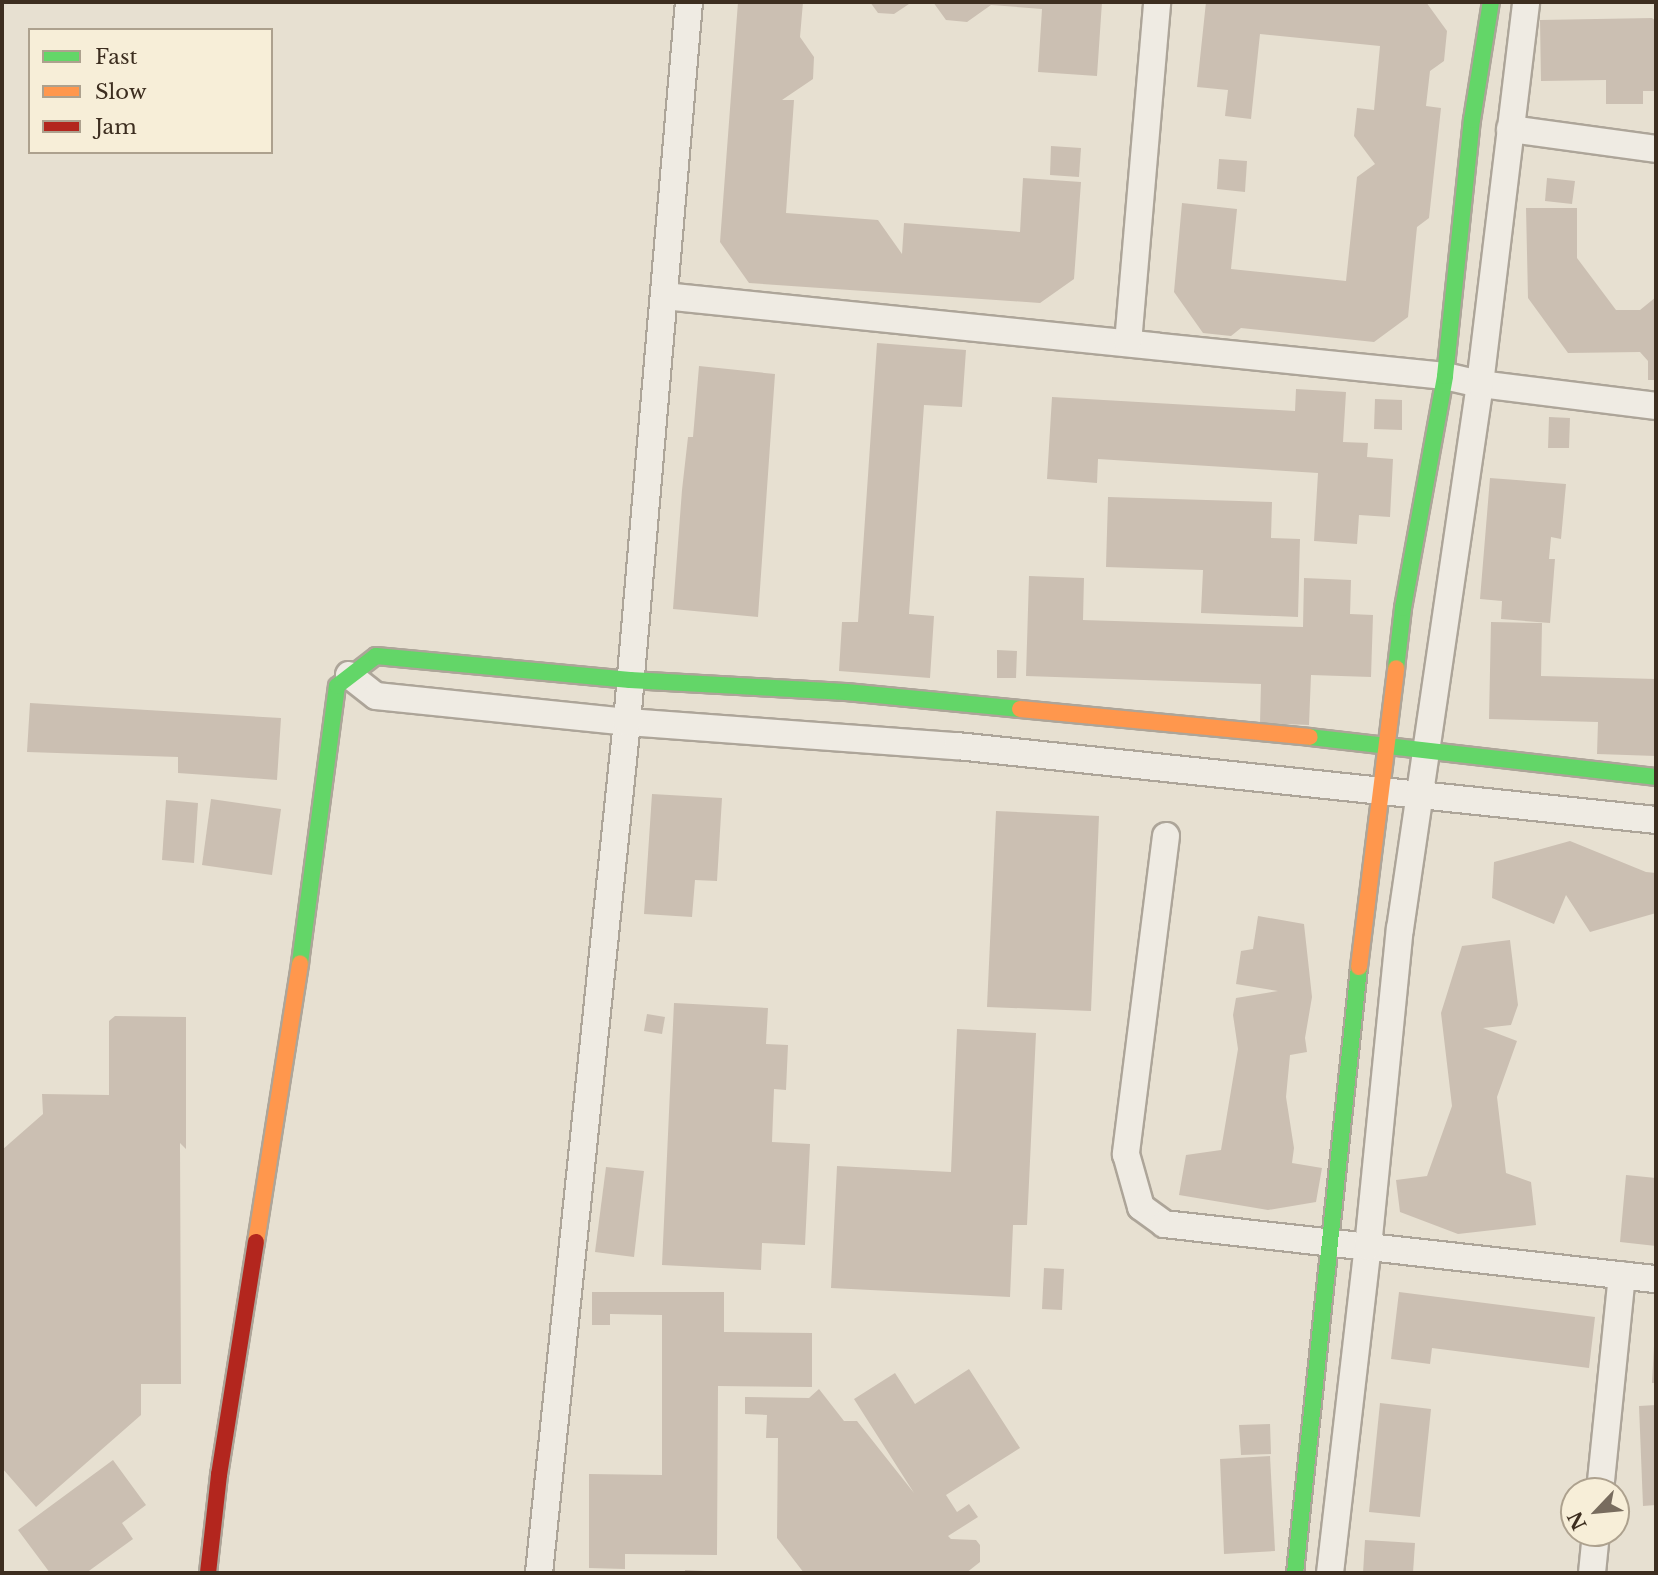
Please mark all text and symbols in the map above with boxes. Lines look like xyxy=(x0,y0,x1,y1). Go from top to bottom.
legend xyxy=(28,28,273,154)
text: Fast xyxy=(95,44,137,70)
text: Slow xyxy=(95,79,147,105)
text: Jam xyxy=(95,114,137,140)
north arrow xyxy=(1560,1477,1630,1547)
text: N xyxy=(1563,1507,1592,1534)

